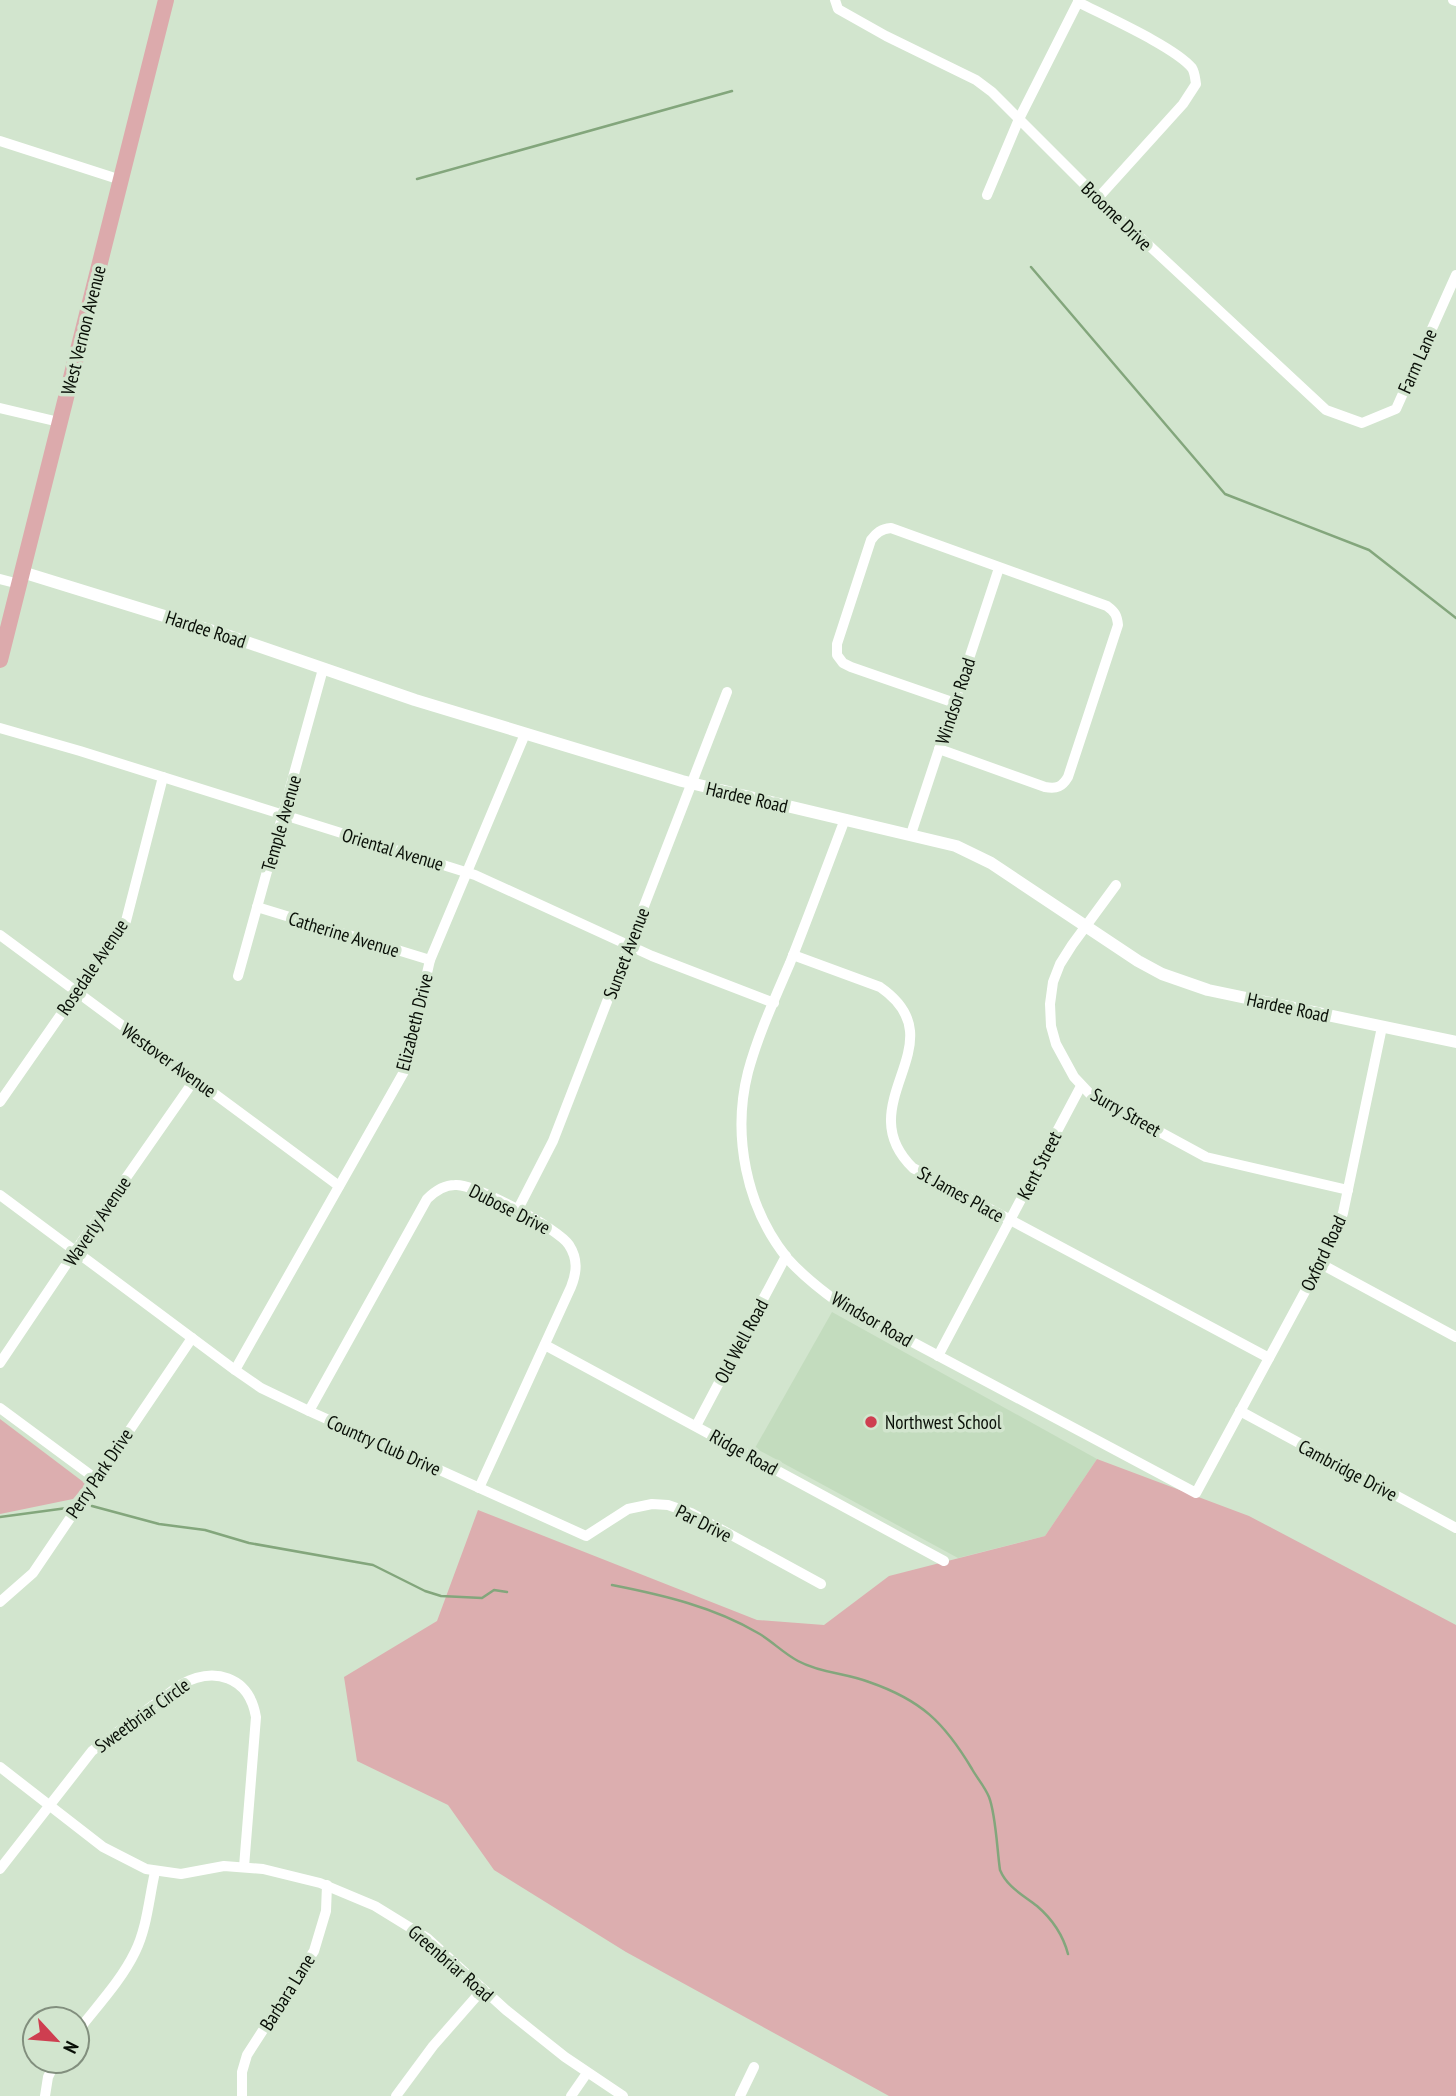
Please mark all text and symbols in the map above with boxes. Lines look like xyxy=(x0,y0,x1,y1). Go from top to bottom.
street label: Broome Drive xyxy=(1077,176,1158,256)
street label: West Vernon Avenue xyxy=(55,263,111,397)
street label: Farm Lane xyxy=(1392,325,1442,397)
street label: Hardee Road xyxy=(163,605,249,653)
street label: Windsor Road xyxy=(930,655,980,747)
street label: Temple Avenue xyxy=(256,772,306,874)
street label: Hardee Road xyxy=(704,776,790,818)
street label: Oriental Avenue xyxy=(339,822,447,876)
street label: Sunset Avenue xyxy=(598,904,654,1002)
street label: Catherine Avenue xyxy=(286,906,402,962)
street label: Rosedale Avenue xyxy=(51,914,133,1020)
street label: Elizabeth Drive xyxy=(390,971,438,1073)
street label: Hardee Road xyxy=(1245,987,1331,1027)
street label: Westover Avenue xyxy=(117,1018,221,1103)
street label: Surry Street xyxy=(1087,1082,1166,1142)
street label: Kent Street xyxy=(1012,1126,1067,1203)
street label: St James Place xyxy=(914,1160,1009,1228)
street label: Waverly Avenue xyxy=(58,1172,136,1270)
street label: Dubose Drive xyxy=(466,1178,555,1240)
street label: Oxford Road xyxy=(1295,1211,1351,1295)
street label: Windsor Road xyxy=(827,1286,917,1352)
street label: Old Well Road xyxy=(709,1295,773,1387)
street label: Country Club Drive xyxy=(323,1409,445,1481)
place label: Northwest School xyxy=(885,1410,1002,1434)
marker: Northwest School xyxy=(863,1414,879,1430)
street label: Perry Park Drive xyxy=(60,1423,138,1523)
street label: Ridge Road xyxy=(706,1424,782,1480)
street label: Cambridge Drive xyxy=(1294,1434,1402,1506)
street label: Par Drive xyxy=(672,1499,736,1547)
street label: Sweetbriar Circle xyxy=(90,1672,194,1757)
street label: Greenbriar Road xyxy=(403,1919,499,2007)
street label: Barbara Lane xyxy=(254,1949,320,2035)
north arrow xyxy=(21,2005,91,2075)
text: N xyxy=(58,2038,84,2057)

